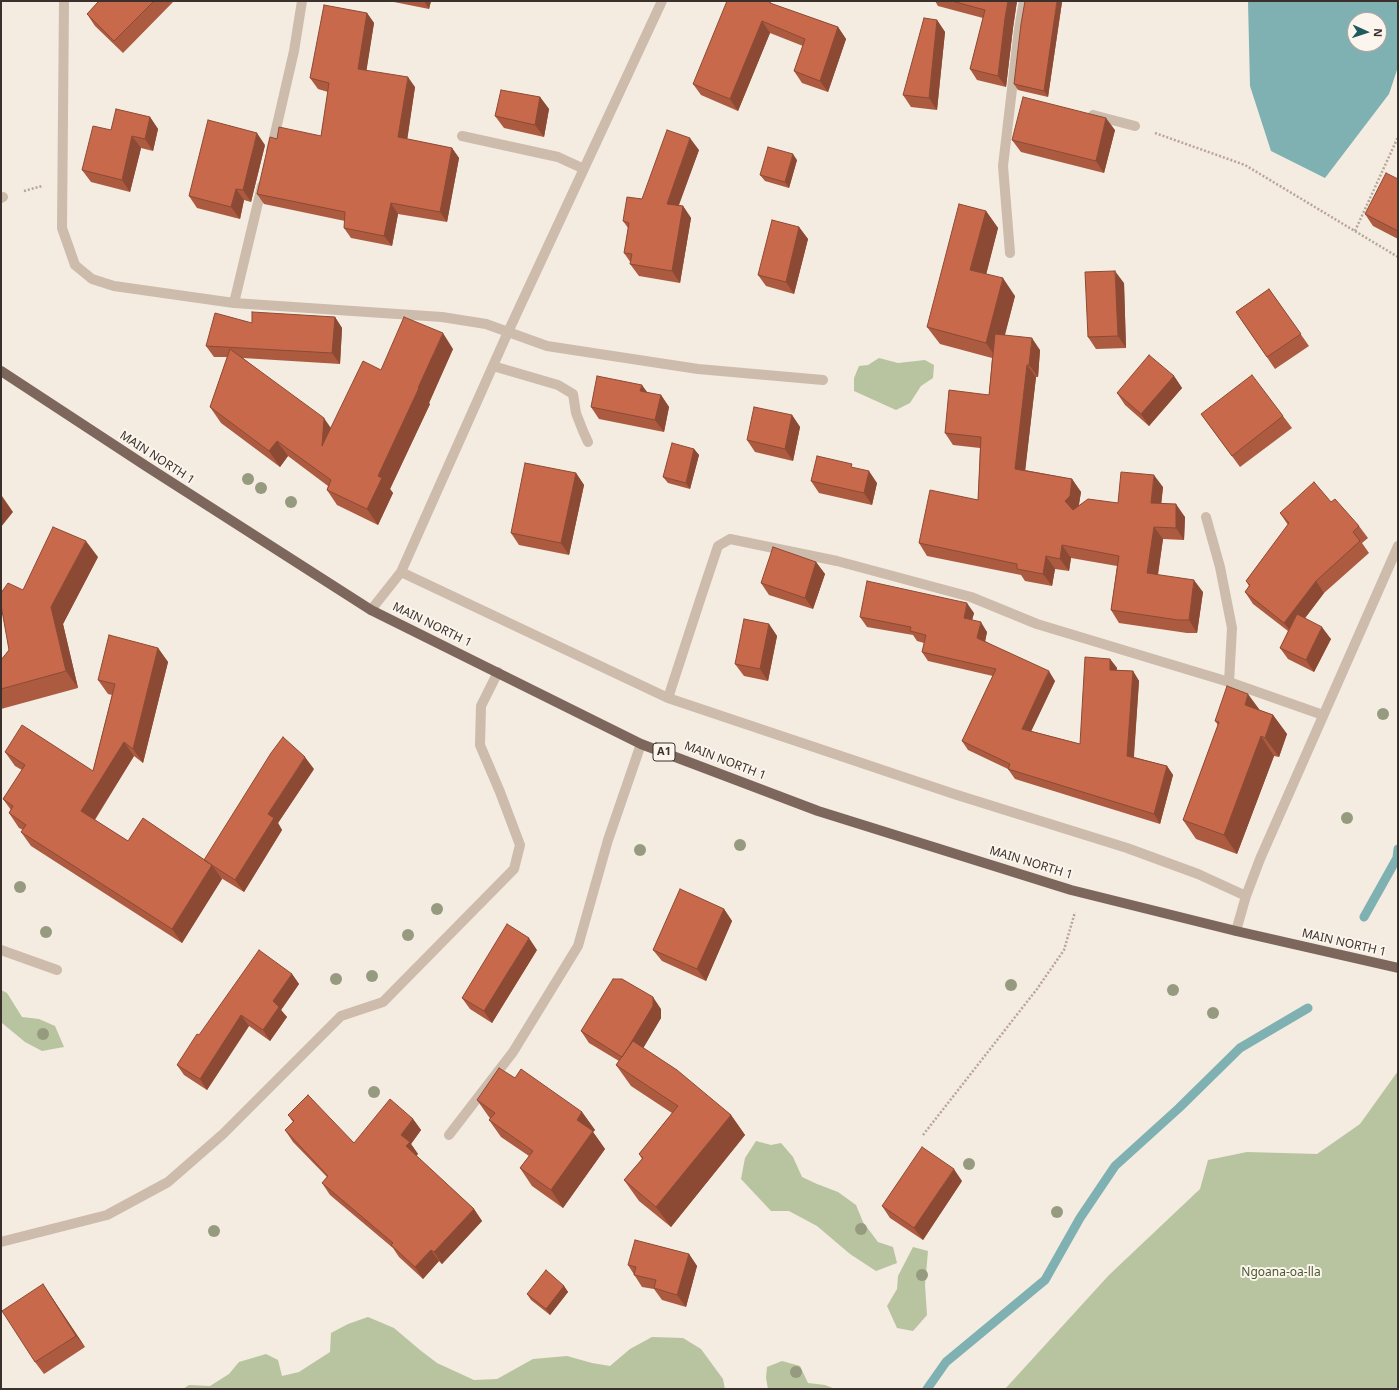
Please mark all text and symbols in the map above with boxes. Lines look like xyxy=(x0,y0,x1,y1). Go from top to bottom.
north arrow xyxy=(1347,12,1387,52)
text: N xyxy=(1371,28,1386,37)
street label: MAIN NORTH 1 xyxy=(117,428,197,488)
street label: MAIN NORTH 1 xyxy=(390,600,474,650)
street label: MAIN NORTH 1 xyxy=(682,739,768,783)
road number: A1 xyxy=(653,743,675,761)
street label: MAIN NORTH 1 xyxy=(988,843,1074,883)
street label: MAIN NORTH 1 xyxy=(1300,926,1388,960)
park label: Ngoana-oa-lla xyxy=(1241,1266,1321,1280)

